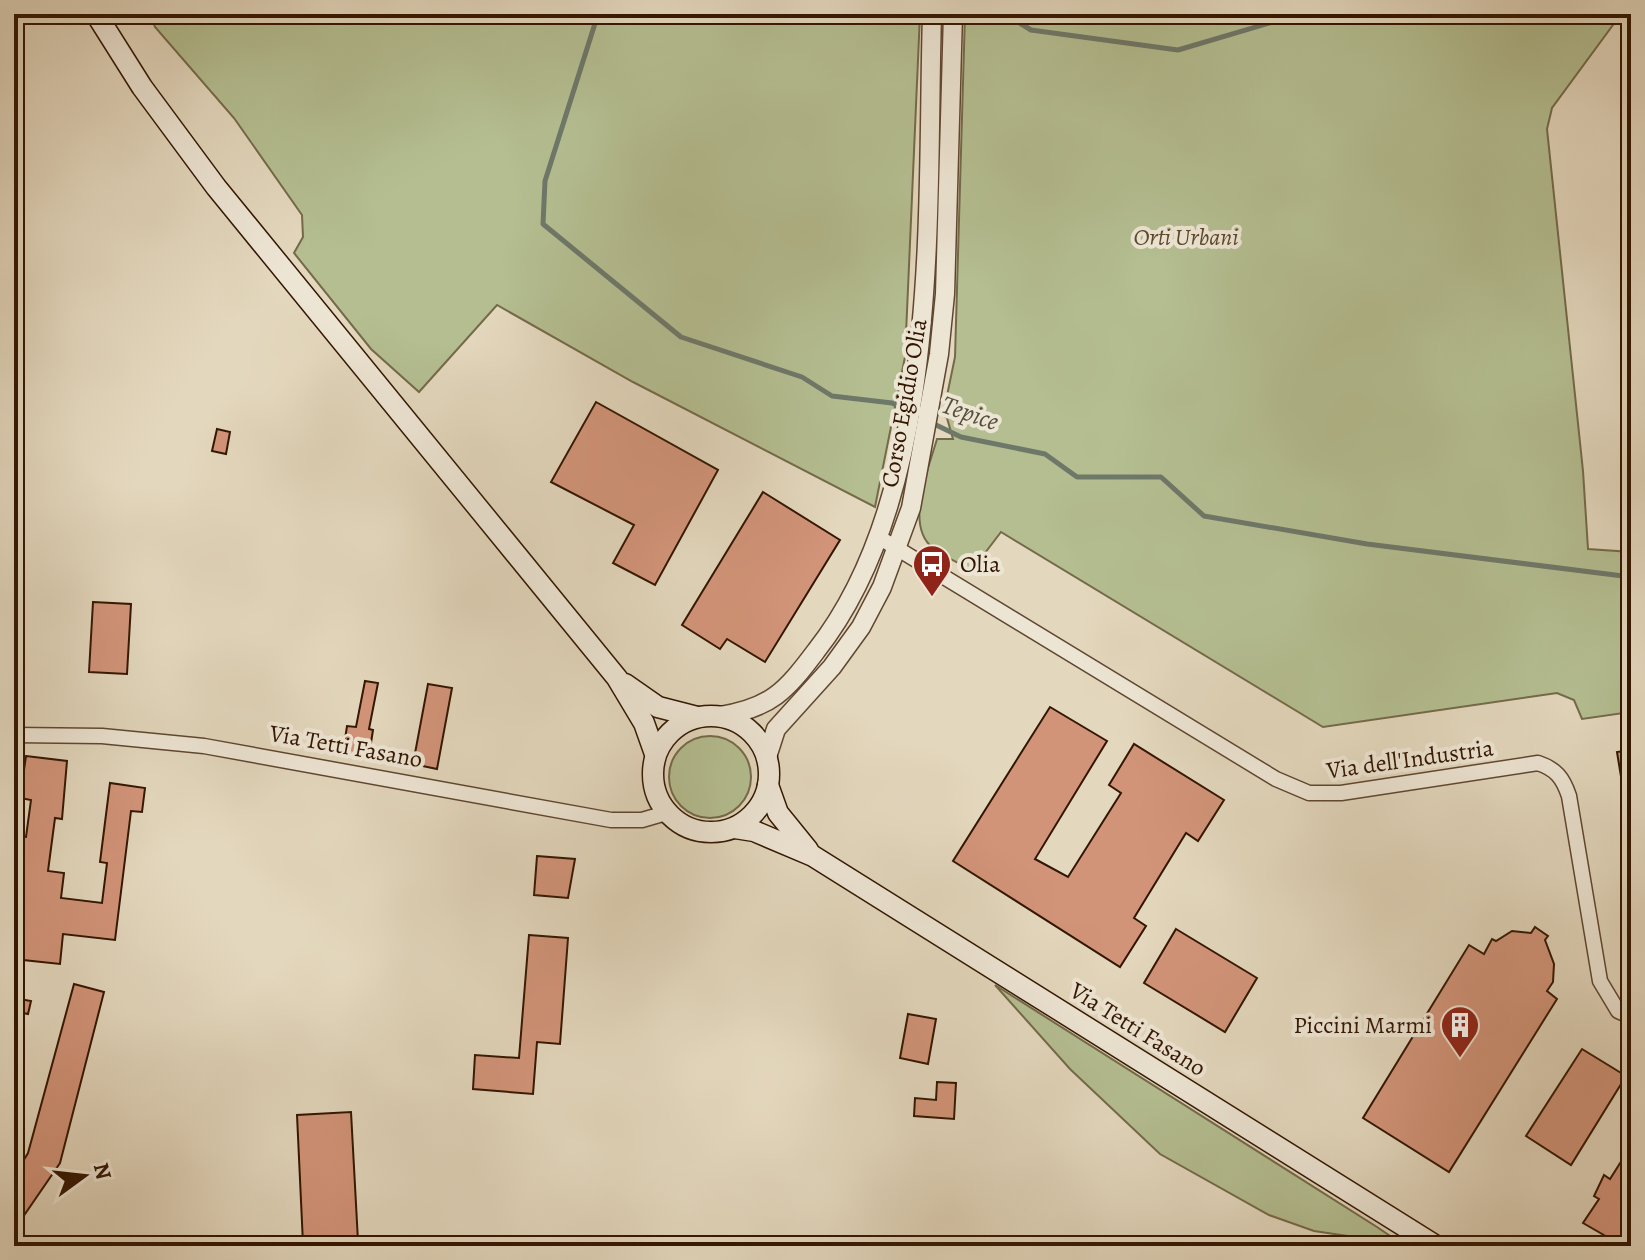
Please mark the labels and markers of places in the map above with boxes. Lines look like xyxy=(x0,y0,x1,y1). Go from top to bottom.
bus stop icon: Olia xyxy=(911,543,953,598)
place label: Olia xyxy=(960,548,1001,580)
building icon: Piccini Marmi xyxy=(1439,1004,1481,1059)
place label: Piccini Marmi xyxy=(1294,1009,1432,1041)

